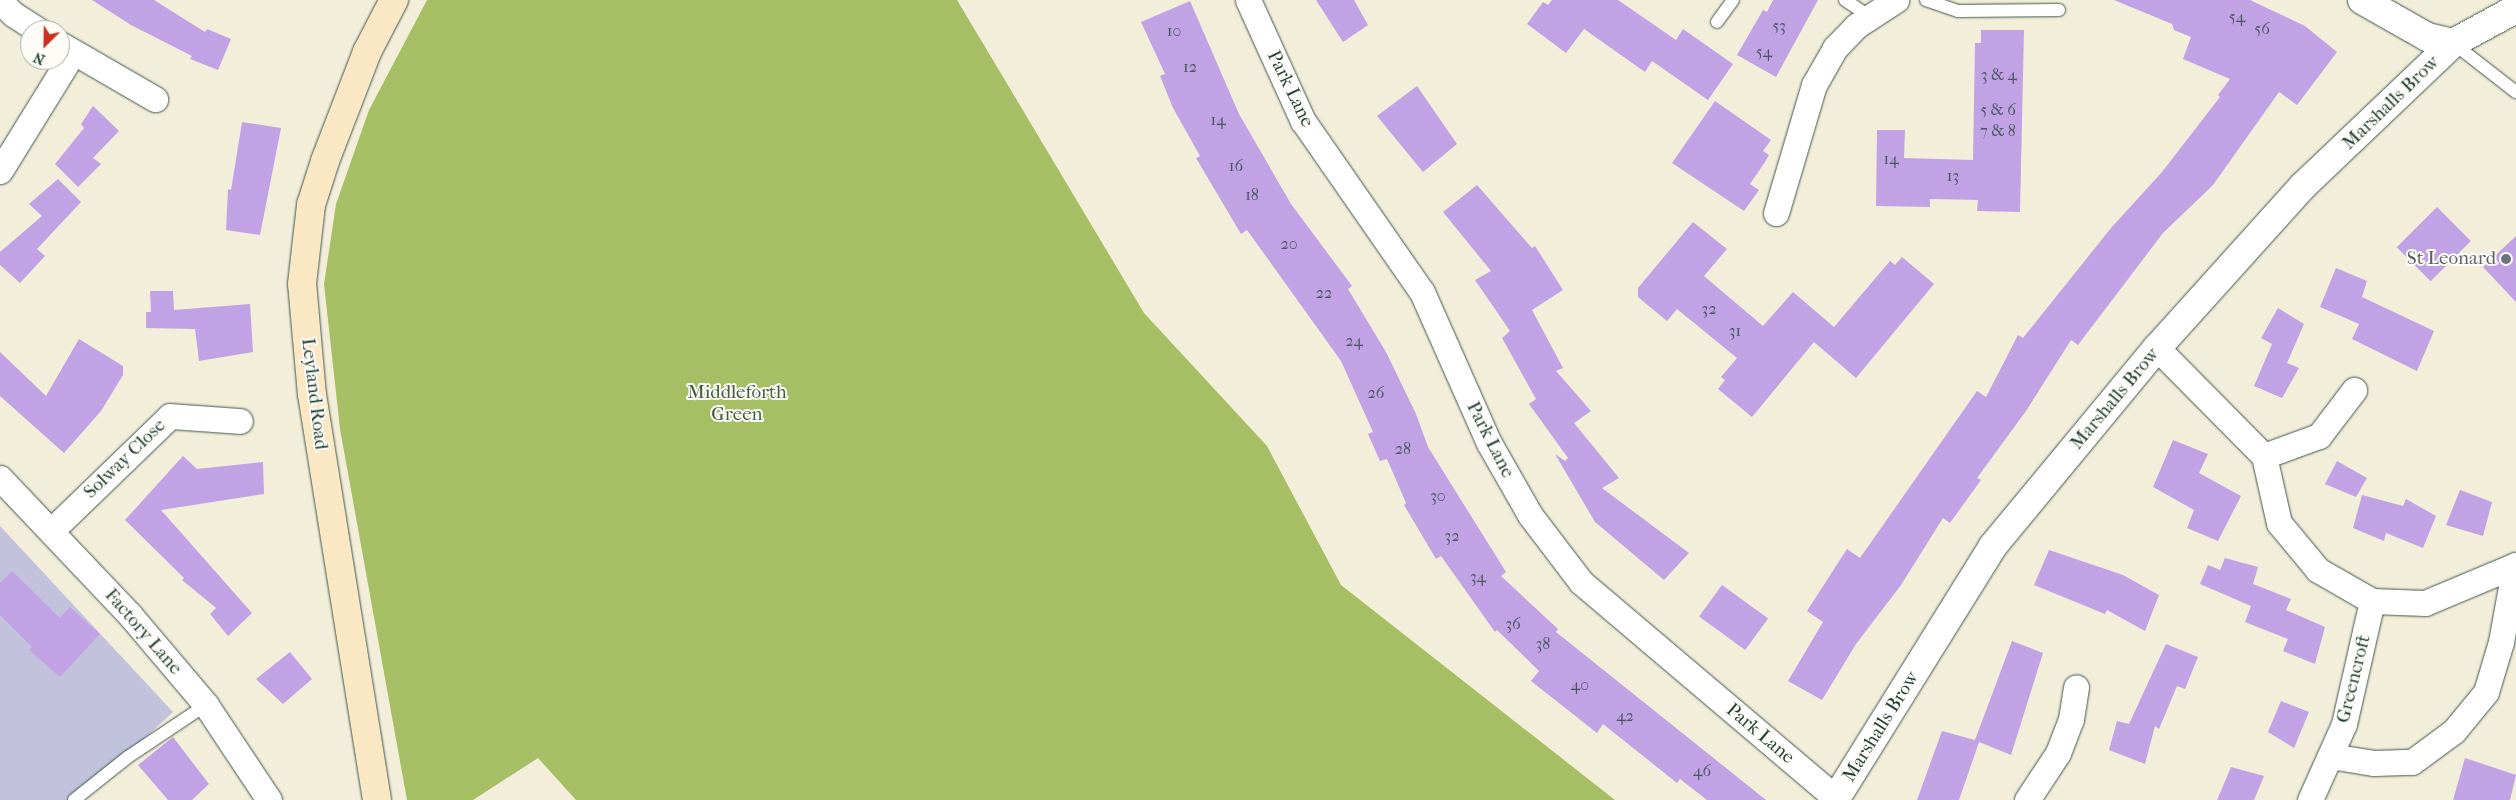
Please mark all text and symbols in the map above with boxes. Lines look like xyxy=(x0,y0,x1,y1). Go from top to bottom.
house number: 54 xyxy=(2229,7,2245,27)
house number: 53 xyxy=(1772,16,1786,36)
house number: 56 xyxy=(2254,19,2270,39)
north arrow xyxy=(20,20,70,70)
house number: 10 xyxy=(1167,21,1181,41)
house number: 54 xyxy=(1756,42,1772,62)
street label: Park Lane xyxy=(1262,47,1318,131)
text: N xyxy=(31,48,48,68)
street label: Marshalls Brow xyxy=(2338,51,2444,155)
house number: 12 xyxy=(1183,57,1197,77)
house number: 3 & 4 xyxy=(1981,65,2017,85)
house number: 5 & 6 xyxy=(1980,100,2016,120)
house number: 14 xyxy=(1210,110,1226,130)
house number: 7 & 8 xyxy=(1980,121,2016,141)
house number: 14 xyxy=(1883,149,1899,169)
house number: 16 xyxy=(1229,156,1243,176)
house number: 13 xyxy=(1947,166,1959,186)
house number: 18 xyxy=(1245,185,1259,205)
house number: 20 xyxy=(1280,234,1298,254)
place label: St Leonard xyxy=(2407,248,2496,270)
marker: St Leonard xyxy=(2500,253,2512,265)
house number: 22 xyxy=(1316,283,1332,303)
house number: 32 xyxy=(1702,299,1716,319)
house number: 31 xyxy=(1729,321,1741,341)
house number: 24 xyxy=(1345,331,1363,351)
street label: Leyland Road xyxy=(296,337,332,451)
street label: Marshalls Brow xyxy=(2066,343,2164,455)
park label: Middleforth Green xyxy=(687,382,787,426)
house number: 26 xyxy=(1368,383,1384,403)
street label: Park Lane xyxy=(1461,398,1519,482)
street label: Solway Close xyxy=(79,414,171,504)
house number: 28 xyxy=(1395,439,1411,459)
house number: 30 xyxy=(1430,486,1446,506)
house number: 32 xyxy=(1445,526,1459,546)
house number: 34 xyxy=(1470,567,1486,587)
street label: Factory Lane xyxy=(99,584,187,680)
house number: 36 xyxy=(1505,614,1521,634)
street label: Greencroft xyxy=(2332,633,2376,725)
house number: 38 xyxy=(1536,634,1550,654)
street label: Marshalls Brow xyxy=(1838,668,1924,786)
house number: 40 xyxy=(1571,675,1589,695)
street label: Park Lane xyxy=(1721,699,1799,769)
house number: 42 xyxy=(1616,706,1634,726)
house number: 46 xyxy=(1693,761,1711,781)

